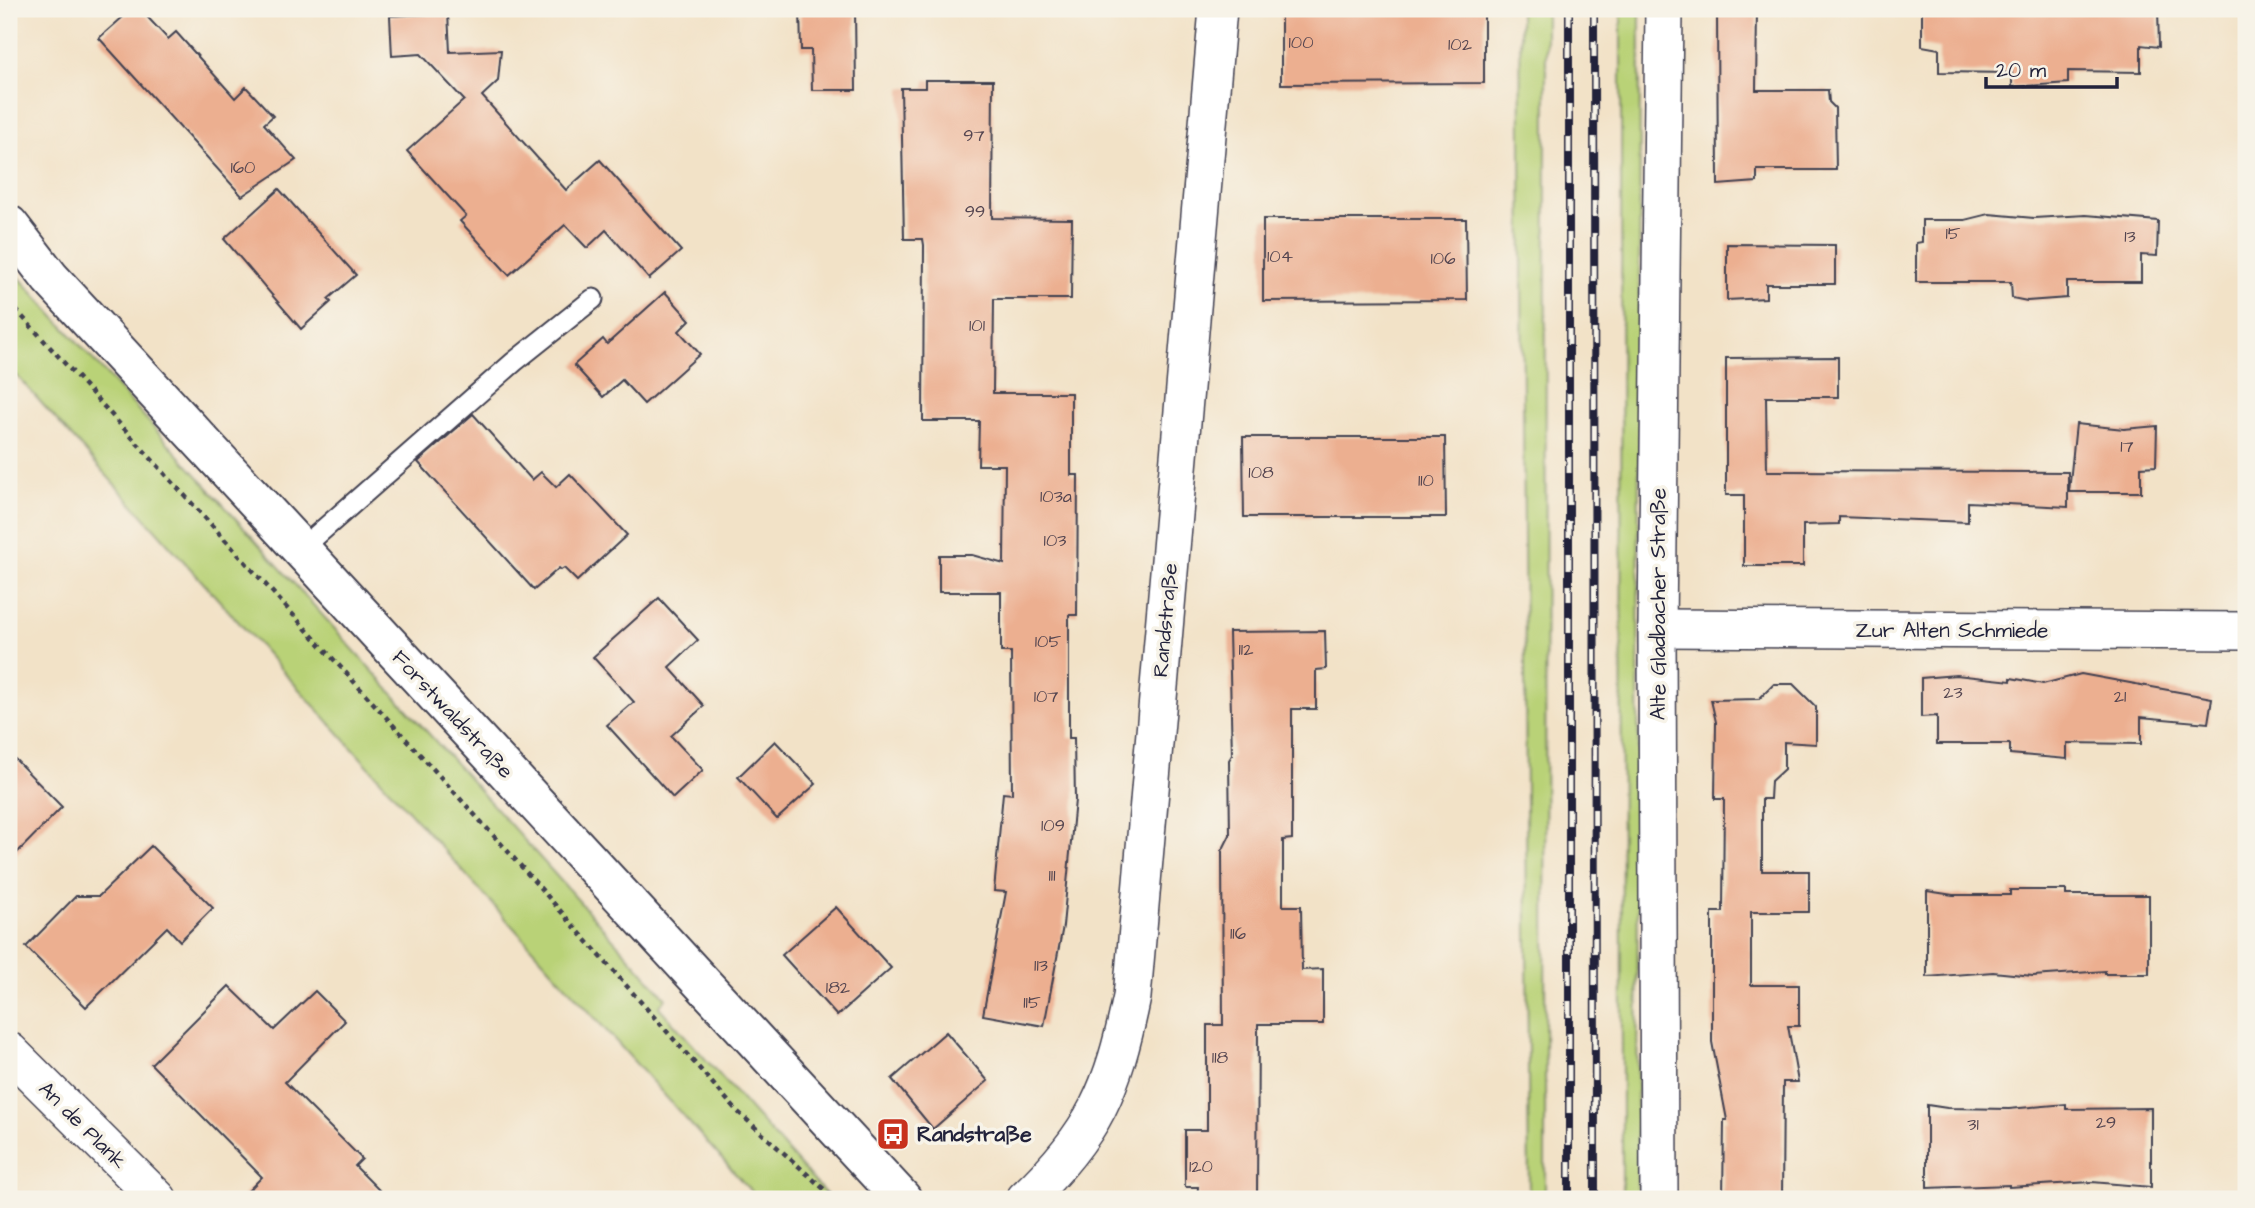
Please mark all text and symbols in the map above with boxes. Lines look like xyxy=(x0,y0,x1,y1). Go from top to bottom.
house number: 100 xyxy=(1288,30,1314,55)
house number: 102 xyxy=(1448,32,1473,57)
scale bar xyxy=(1986,46,2117,90)
text: 20 m xyxy=(1996,56,2047,85)
house number: 97 xyxy=(963,123,985,148)
house number: 160 xyxy=(231,155,255,180)
house number: 99 xyxy=(965,199,985,224)
house number: 15 xyxy=(1945,221,1961,246)
house number: 13 xyxy=(2124,224,2136,249)
house number: 104 xyxy=(1267,244,1293,269)
house number: 106 xyxy=(1431,246,1455,271)
house number: 101 xyxy=(969,313,985,338)
house number: 17 xyxy=(2120,434,2134,459)
house number: 108 xyxy=(1248,460,1274,485)
house number: 110 xyxy=(1418,468,1434,493)
house number: 103a xyxy=(1040,484,1072,509)
street label: Alte Gladbacher Straße xyxy=(1644,488,1673,720)
house number: 103 xyxy=(1044,528,1066,553)
street label: Randstraße xyxy=(1146,562,1185,678)
street label: Zur Alten Schmiede xyxy=(1856,616,2048,645)
house number: 105 xyxy=(1035,629,1061,654)
house number: 112 xyxy=(1239,637,1254,662)
street label: Forstwaldstraße xyxy=(385,644,520,785)
house number: 23 xyxy=(1943,680,1963,705)
house number: 107 xyxy=(1034,684,1058,709)
house number: 21 xyxy=(2114,684,2126,709)
house number: 109 xyxy=(1041,813,1065,838)
house number: 111 xyxy=(1049,863,1055,888)
house number: 116 xyxy=(1230,921,1246,946)
house number: 113 xyxy=(1034,953,1048,978)
house number: 182 xyxy=(826,975,851,1000)
house number: 115 xyxy=(1023,990,1041,1015)
house number: 118 xyxy=(1212,1045,1228,1070)
street label: An de Plank xyxy=(32,1075,133,1176)
house number: 29 xyxy=(2096,1110,2116,1135)
house number: 31 xyxy=(1967,1112,1979,1137)
bus stop icon: Randstraße xyxy=(874,1115,912,1153)
place label: Randstraße xyxy=(917,1120,1032,1149)
house number: 120 xyxy=(1189,1154,1213,1179)

